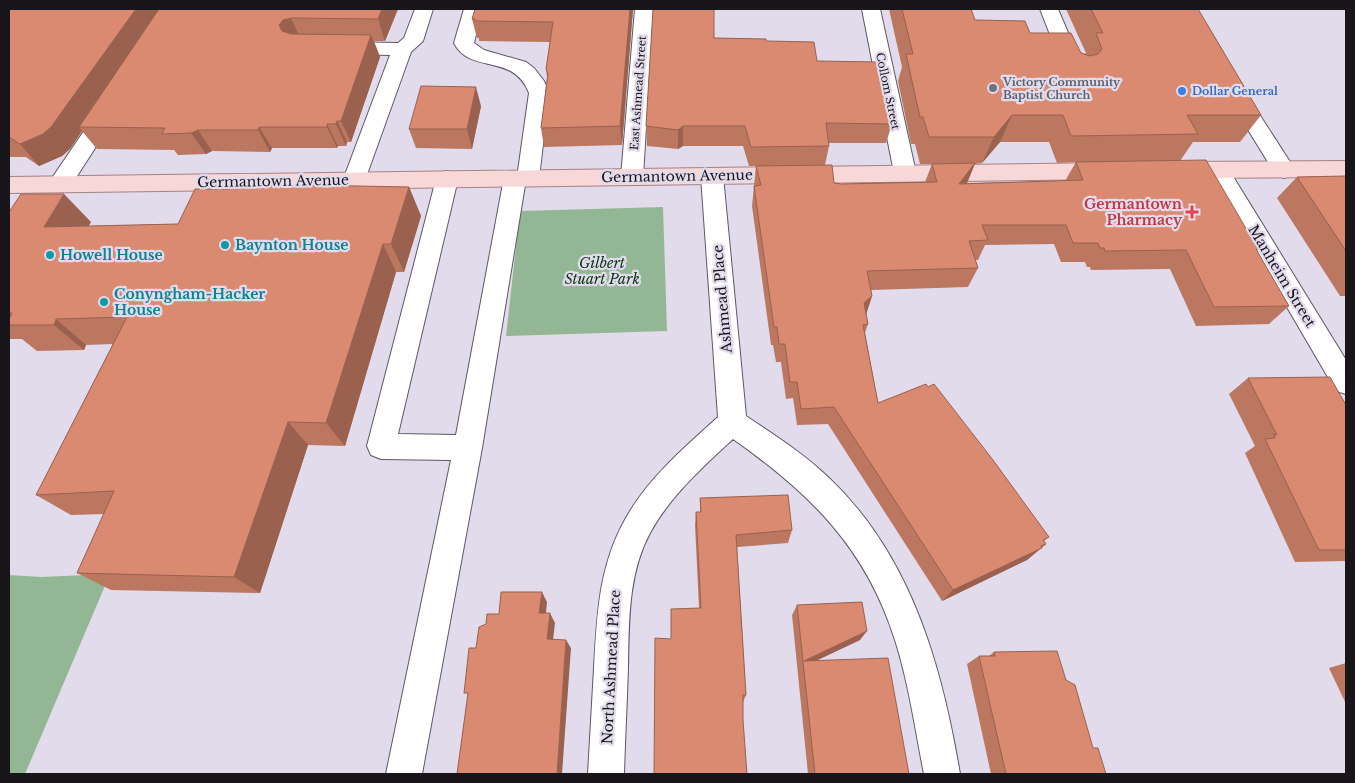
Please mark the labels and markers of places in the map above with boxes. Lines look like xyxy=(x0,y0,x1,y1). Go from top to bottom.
place label: Victory Community Baptist Church xyxy=(1002,75,1121,102)
marker: Victory Community Baptist Church xyxy=(987,82,999,94)
place label: Dollar General xyxy=(1192,84,1278,98)
marker: Dollar General xyxy=(1176,85,1188,97)
place label: Germantown Pharmacy xyxy=(1084,195,1183,229)
marker: Germantown Pharmacy xyxy=(1186,206,1198,218)
place label: Baynton House xyxy=(235,236,348,254)
marker: Baynton House xyxy=(219,239,231,251)
place label: Howell House xyxy=(60,246,163,264)
marker: Howell House xyxy=(44,249,56,261)
place label: Conyngham-Hacker House xyxy=(114,285,265,319)
marker: Conyngham-Hacker House xyxy=(98,296,110,308)

